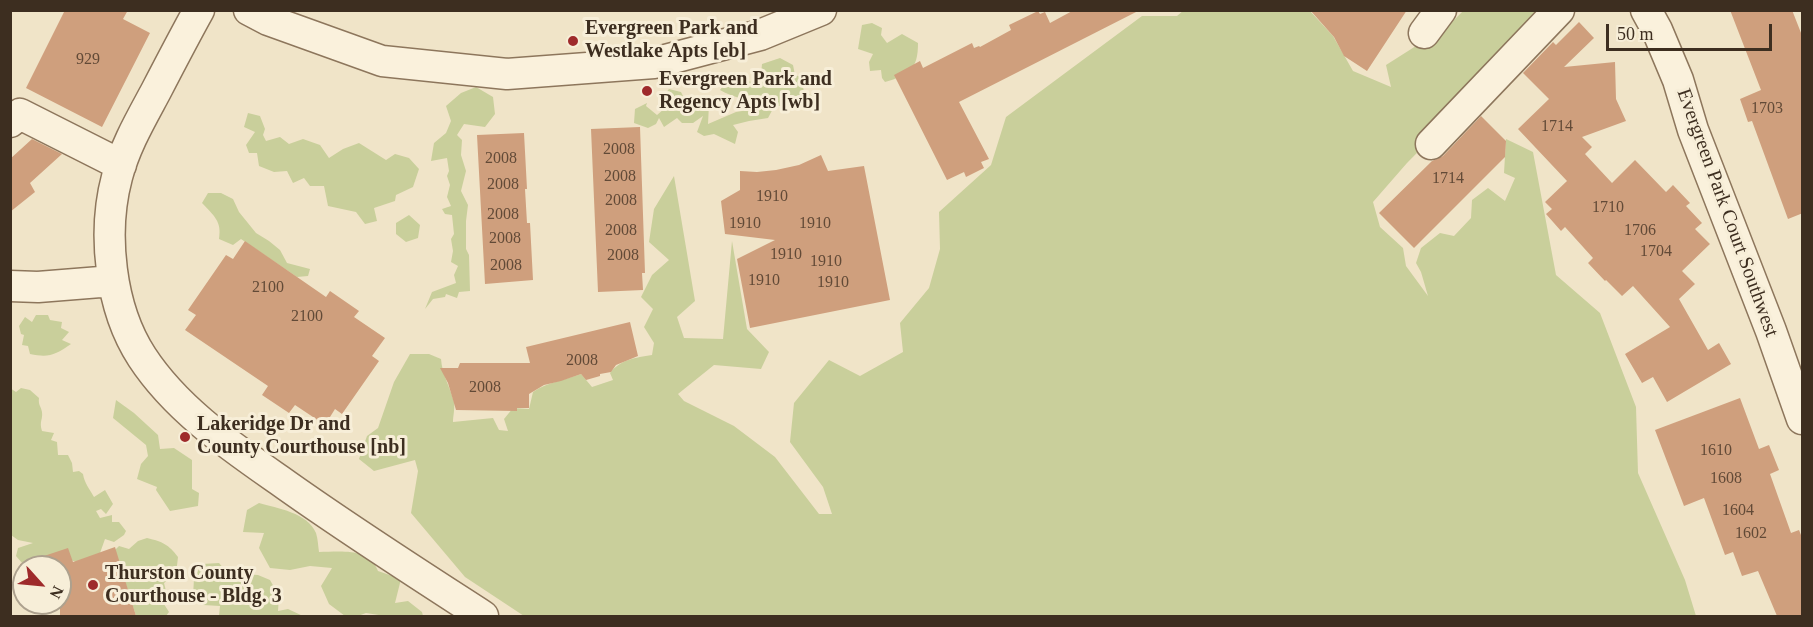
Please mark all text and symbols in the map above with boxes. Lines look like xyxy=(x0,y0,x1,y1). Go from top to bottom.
scale bar xyxy=(1609,12,1776,50)
place label: Evergreen Park and Westlake Apts [eb] xyxy=(585,17,758,64)
text: 50 m xyxy=(1617,24,1654,44)
marker: Evergreen Park and Westlake Apts [eb] xyxy=(566,34,580,48)
house number: 929 xyxy=(76,50,100,70)
place label: Evergreen Park and Regency Apts [wb] xyxy=(659,68,832,115)
marker: Evergreen Park and Regency Apts [wb] xyxy=(640,84,654,98)
street label: Evergreen Park Court Southwest xyxy=(1671,86,1783,340)
house number: 1703 xyxy=(1751,99,1783,119)
house number: 1714 xyxy=(1541,117,1573,137)
house number: 2008 xyxy=(603,140,635,160)
house number: 2008 xyxy=(485,149,517,169)
house number: 2008 xyxy=(604,167,636,187)
house number: 1714 xyxy=(1432,169,1464,189)
house number: 2008 xyxy=(487,175,519,195)
house number: 1910 xyxy=(756,187,788,207)
house number: 2008 xyxy=(605,191,637,211)
house number: 1710 xyxy=(1592,198,1624,218)
house number: 2008 xyxy=(487,205,519,225)
house number: 1910 xyxy=(729,214,761,234)
house number: 1910 xyxy=(799,214,831,234)
house number: 2008 xyxy=(605,221,637,241)
house number: 1706 xyxy=(1624,221,1656,241)
house number: 2008 xyxy=(489,229,521,249)
house number: 1704 xyxy=(1640,242,1672,262)
house number: 1910 xyxy=(770,245,802,265)
house number: 2008 xyxy=(607,246,639,266)
house number: 1910 xyxy=(810,252,842,272)
house number: 2008 xyxy=(490,256,522,276)
house number: 1910 xyxy=(748,271,780,291)
house number: 1910 xyxy=(817,273,849,293)
house number: 2100 xyxy=(252,278,284,298)
house number: 2100 xyxy=(291,307,323,327)
house number: 2008 xyxy=(566,351,598,371)
house number: 2008 xyxy=(469,378,501,398)
place label: Lakeridge Dr and County Courthouse [nb] xyxy=(197,413,406,460)
marker: Lakeridge Dr and County Courthouse [nb] xyxy=(178,430,192,444)
house number: 1610 xyxy=(1700,441,1732,461)
house number: 1608 xyxy=(1710,469,1742,489)
house number: 1604 xyxy=(1722,501,1754,521)
house number: 1602 xyxy=(1735,524,1767,544)
north arrow xyxy=(12,555,72,615)
place label: Thurston County Courthouse - Bldg. 3 xyxy=(105,562,282,609)
marker: Thurston County Courthouse - Bldg. 3 xyxy=(86,578,100,592)
text: N xyxy=(47,583,67,602)

